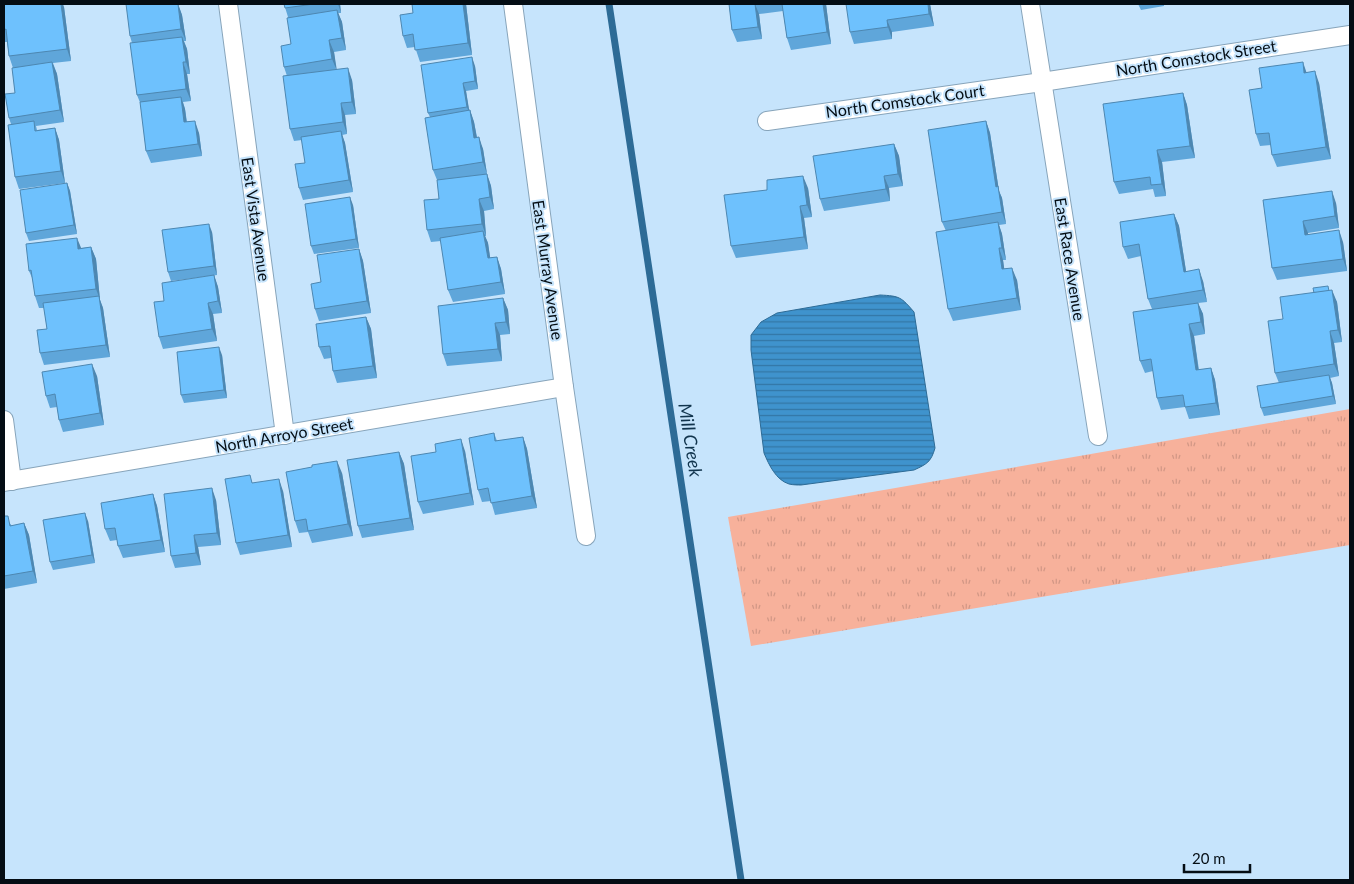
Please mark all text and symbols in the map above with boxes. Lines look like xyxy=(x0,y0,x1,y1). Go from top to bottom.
street label: North Comstock Street xyxy=(1114,35,1278,80)
street label: North Comstock Court xyxy=(824,80,986,121)
street label: East Vista Avenue xyxy=(238,156,275,282)
street label: East Race Avenue xyxy=(1051,196,1090,322)
street label: East Murray Avenue xyxy=(529,199,568,341)
water label: Mill Creek xyxy=(674,401,708,479)
street label: North Arroyo Street xyxy=(214,413,354,456)
scale bar xyxy=(1184,842,1250,874)
text: 20 m xyxy=(1192,849,1226,867)

